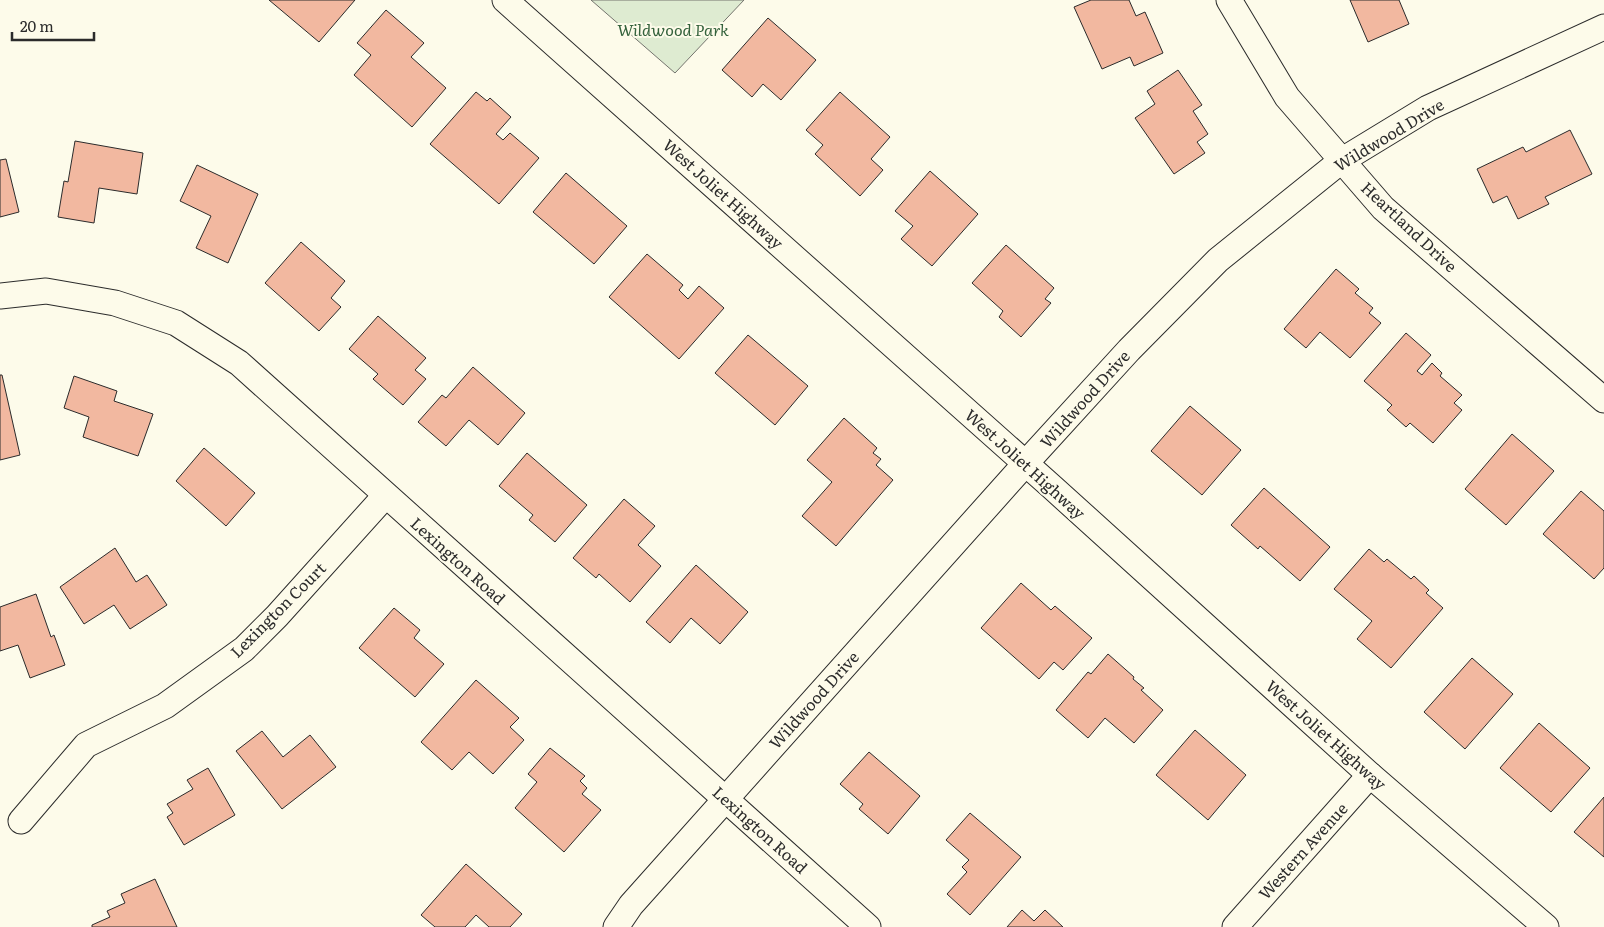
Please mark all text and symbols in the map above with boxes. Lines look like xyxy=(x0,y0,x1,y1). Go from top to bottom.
scale bar xyxy=(12,10,95,42)
text: 20 m xyxy=(20,14,54,37)
park label: Wildwood Park xyxy=(617,17,729,41)
street label: Wildwood Drive xyxy=(1329,92,1448,176)
street label: West Joliet Highway xyxy=(658,133,790,254)
street label: Heartland Drive xyxy=(1356,175,1463,277)
street label: Wildwood Drive xyxy=(1034,344,1135,453)
street label: West Joliet Highway xyxy=(960,403,1092,524)
street label: Lexington Road xyxy=(406,511,512,610)
street label: Lexington Court xyxy=(224,556,331,662)
street label: Wildwood Drive xyxy=(763,645,864,754)
street label: West Joliet Highway xyxy=(1261,674,1393,795)
street label: Lexington Road xyxy=(708,780,814,879)
street label: Western Avenue xyxy=(1252,797,1352,904)

